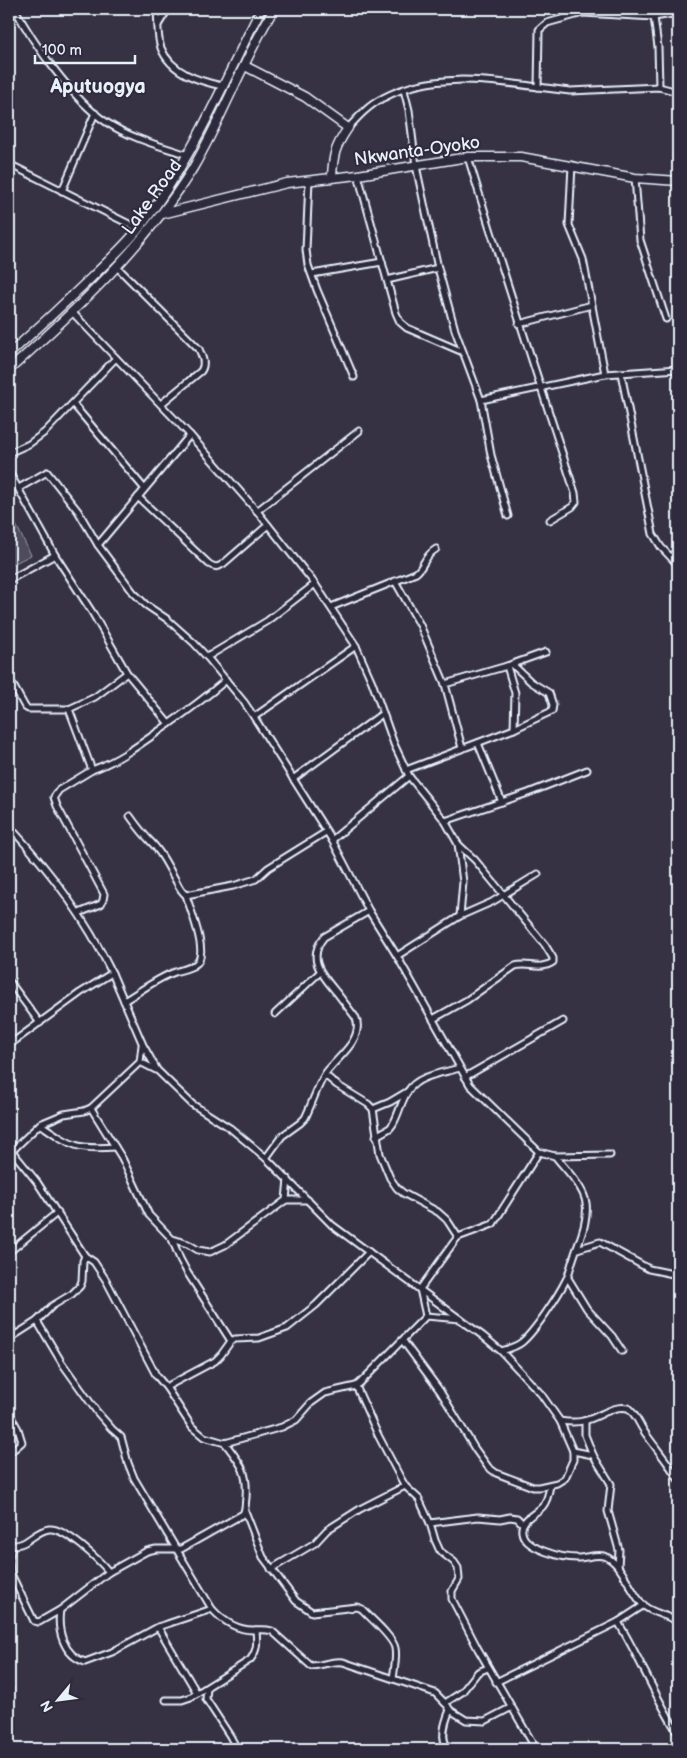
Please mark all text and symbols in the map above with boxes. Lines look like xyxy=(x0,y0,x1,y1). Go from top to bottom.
scale bar xyxy=(35,32,135,64)
text: 100 m xyxy=(42,41,82,60)
district label: Aputuogya xyxy=(49,75,146,99)
street label: Nkwanta-Oyoko xyxy=(353,132,481,170)
street label: Lake Road xyxy=(118,155,186,239)
north arrow xyxy=(32,1676,82,1726)
text: N xyxy=(37,1697,57,1715)

